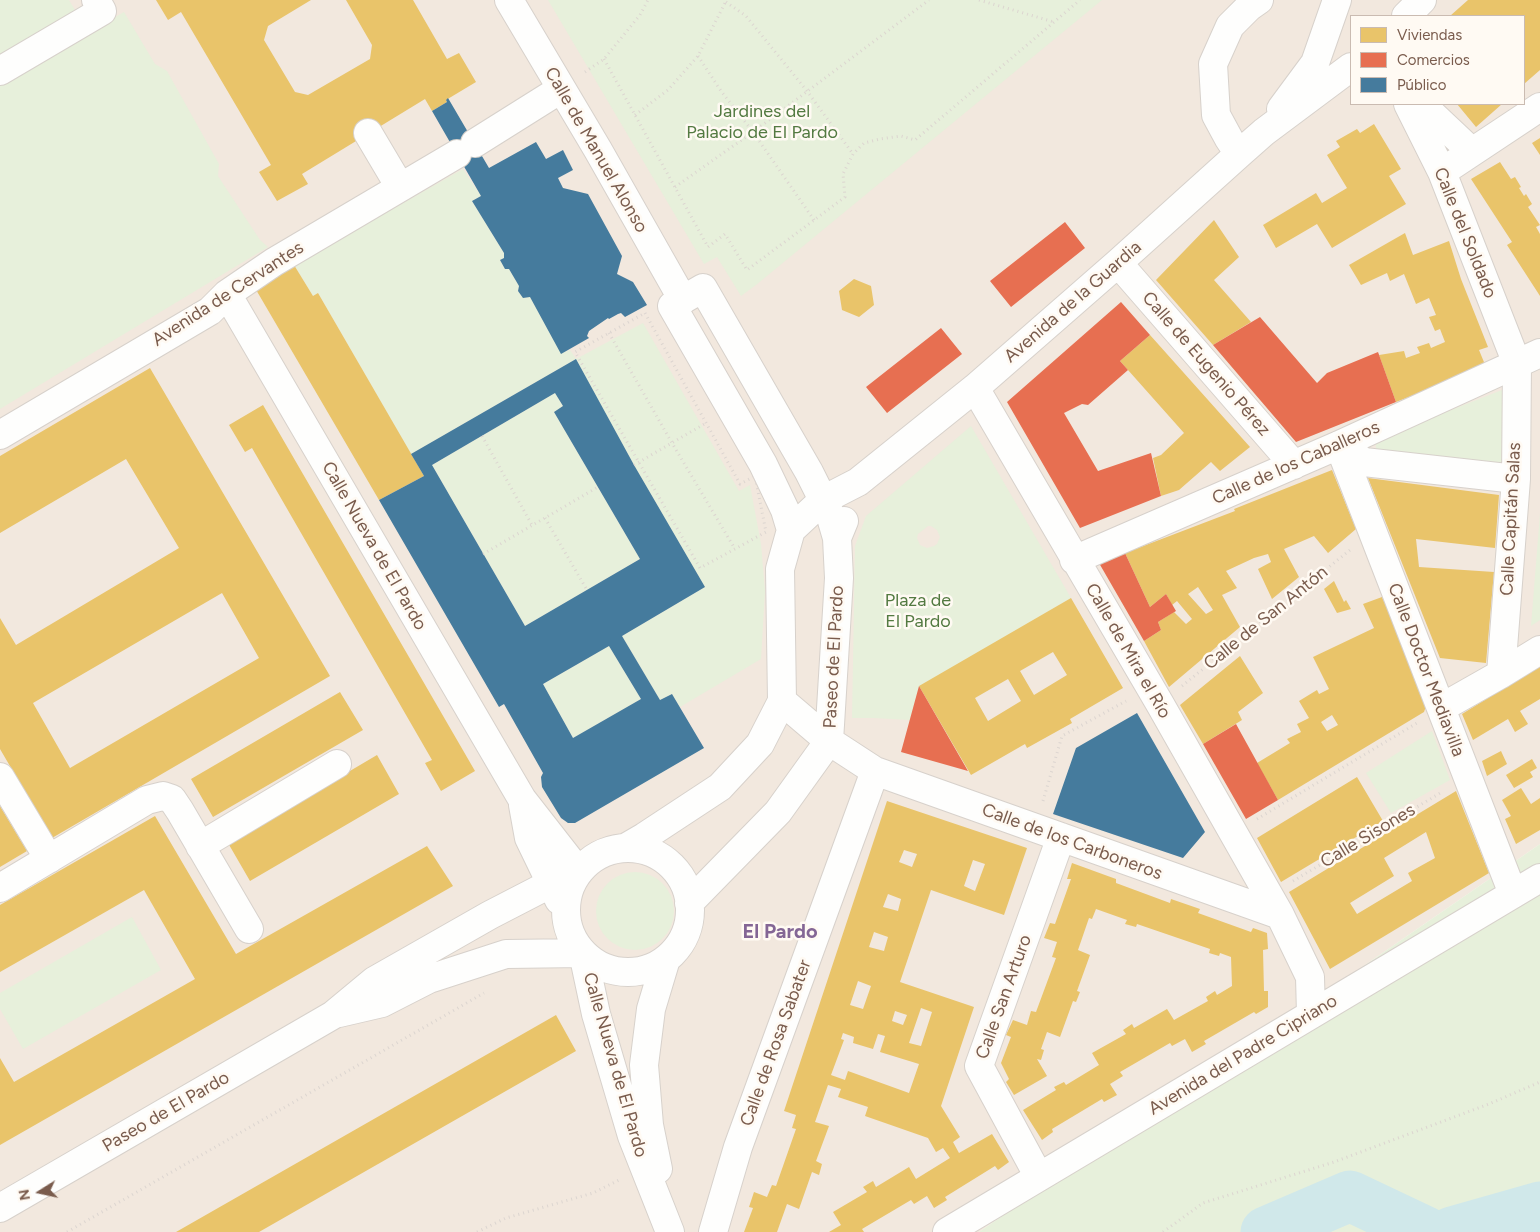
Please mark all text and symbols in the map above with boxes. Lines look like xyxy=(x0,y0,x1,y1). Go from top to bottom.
legend xyxy=(1350,15,1525,105)
text: Viviendas xyxy=(1397,26,1462,44)
text: Comercios xyxy=(1397,51,1470,69)
street label: Calle de Manuel Alonso xyxy=(540,63,652,237)
text: Público xyxy=(1397,76,1446,94)
park label: Jardines del Palacio de El Pardo xyxy=(686,101,838,144)
street label: Calle del Soldado xyxy=(1429,164,1501,302)
street label: Avenida de Cervantes xyxy=(148,237,308,351)
street label: Avenida de la Guardia xyxy=(1000,237,1146,367)
street label: Calle de Eugenio Pérez xyxy=(1137,287,1275,441)
street label: Calle de los Caballeros xyxy=(1209,416,1383,510)
street label: Calle Capitán Salas xyxy=(1496,442,1526,596)
street label: Calle Nueva de El Pardo xyxy=(317,458,431,634)
street label: Calle de San Antón xyxy=(1200,561,1332,675)
street label: Calle de Mira el Río xyxy=(1081,580,1175,722)
street label: Calle Doctor Mediavilla xyxy=(1383,580,1469,760)
street label: Paseo de El Pardo xyxy=(819,585,849,729)
park label: Plaza de El Pardo xyxy=(885,590,951,632)
street label: Calle de los Carboneros xyxy=(979,799,1165,885)
street label: Calle Sisones xyxy=(1317,799,1419,873)
district label: El Pardo xyxy=(742,920,818,944)
street label: Calle San Arturo xyxy=(971,932,1037,1062)
street label: Calle de Rosa Sabater xyxy=(736,957,816,1129)
street label: Calle Nueva de El Pardo xyxy=(578,970,652,1160)
street label: Avenida del Padre Cipriano xyxy=(1145,990,1341,1120)
street label: Paseo de El Pardo xyxy=(99,1067,233,1157)
north arrow xyxy=(15,1167,65,1217)
text: N xyxy=(15,1188,34,1202)

